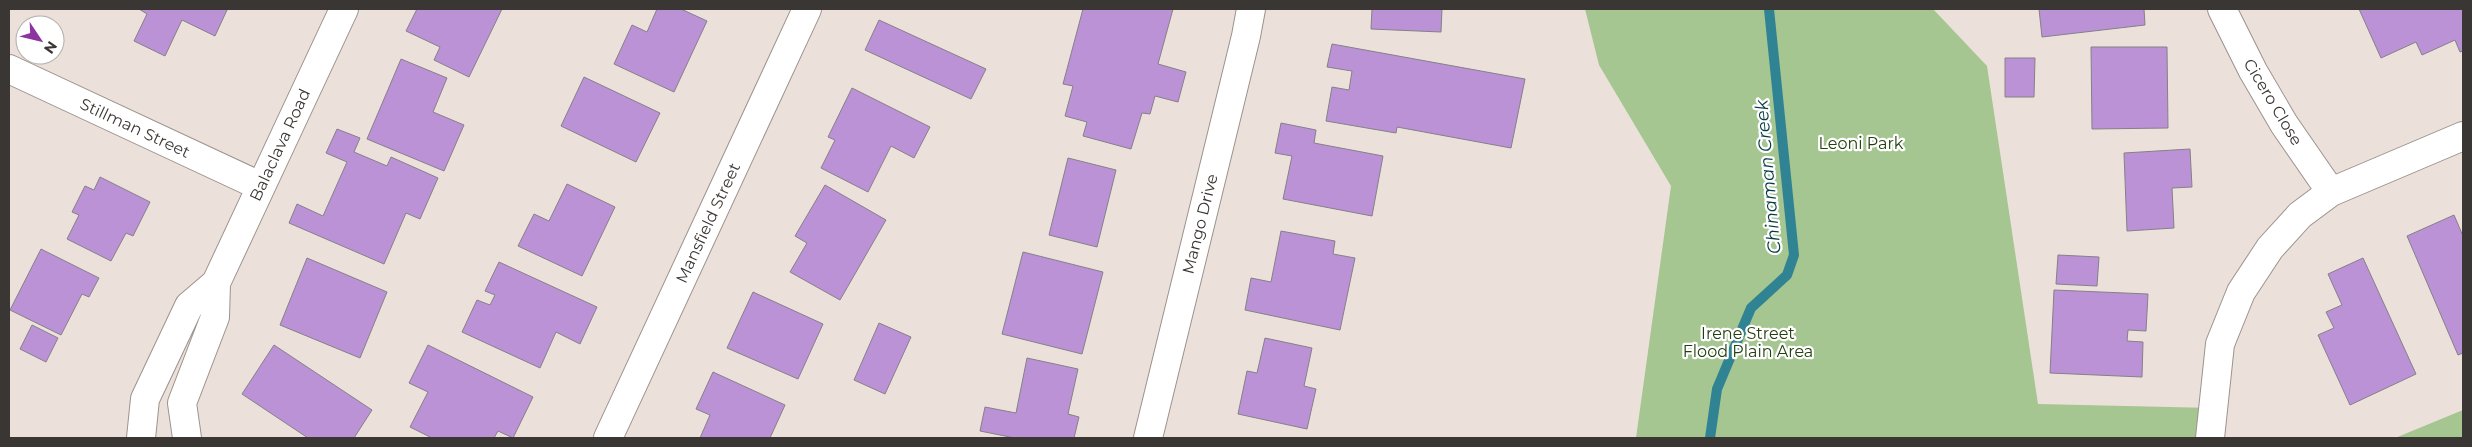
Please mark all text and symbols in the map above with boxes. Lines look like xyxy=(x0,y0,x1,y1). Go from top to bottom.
north arrow xyxy=(15,15,65,65)
text: N xyxy=(40,38,61,57)
street label: Cicero Close xyxy=(2240,55,2306,149)
street label: Balaclava Road xyxy=(246,86,314,204)
street label: Stillman Street xyxy=(77,94,193,162)
water label: Chinaman Creek xyxy=(1750,98,1786,255)
park label: Leoni Park xyxy=(1819,134,1904,153)
street label: Mansfield Street xyxy=(672,159,744,286)
street label: Mango Drive xyxy=(1178,172,1222,276)
park label: Irene Street Flood Plain Area xyxy=(1683,324,1813,361)

